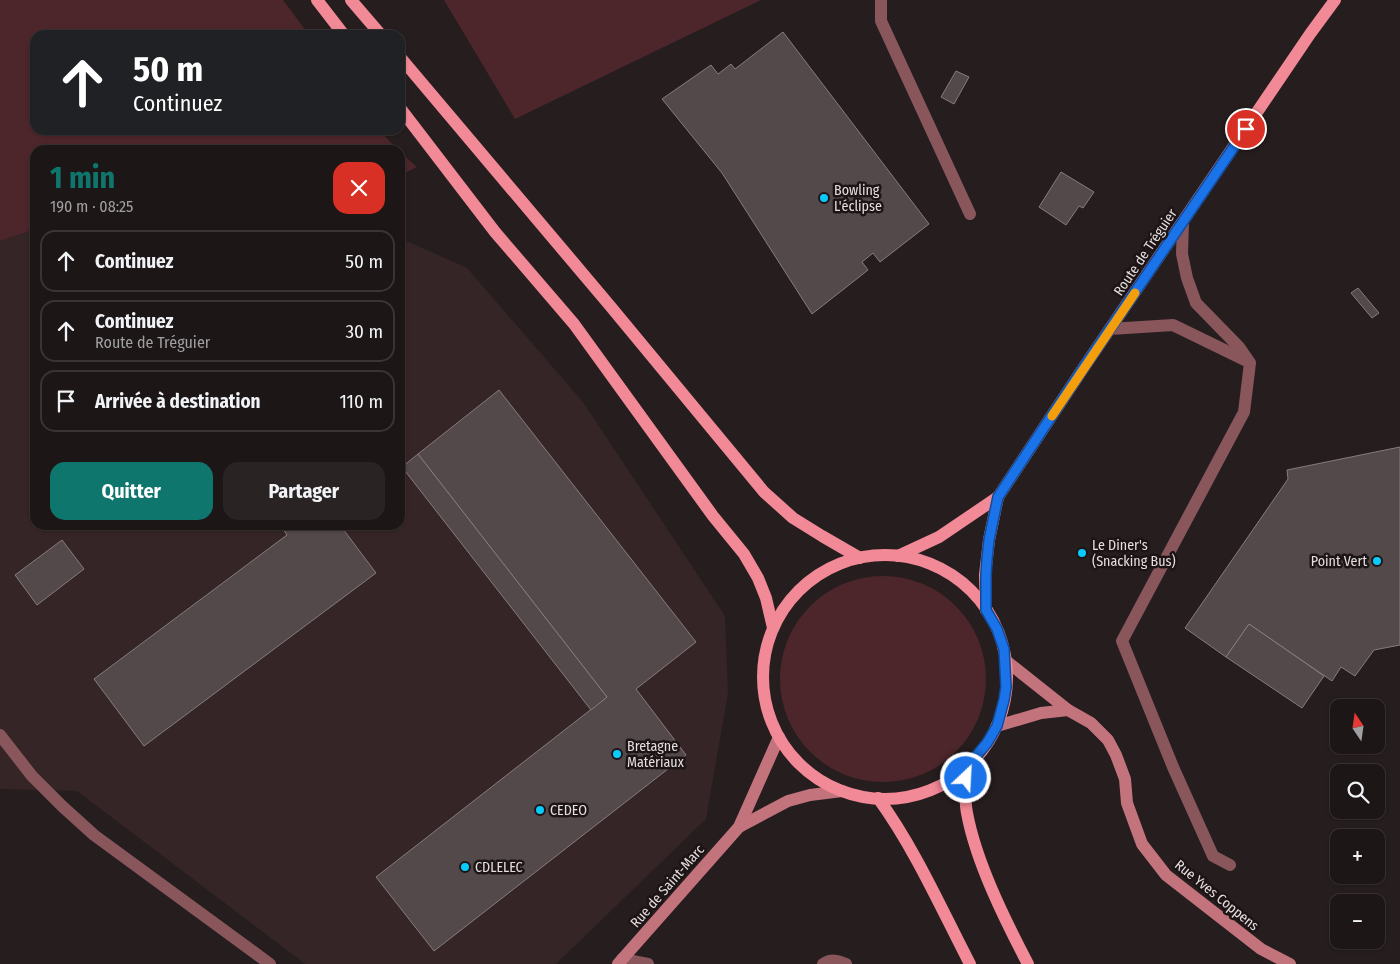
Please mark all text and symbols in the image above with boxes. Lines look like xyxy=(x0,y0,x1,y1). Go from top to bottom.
text: 50 m xyxy=(133,48,203,90)
icon: ahead xyxy=(50,50,115,115)
text: Continuez xyxy=(133,90,222,117)
pin xyxy=(1225,108,1267,150)
icon: arrive xyxy=(1232,115,1260,143)
text: 1 min xyxy=(50,160,115,196)
button: close xyxy=(333,162,385,214)
place label: Bowling L'éclipse xyxy=(834,182,882,215)
marker: Bowling L'éclipse xyxy=(818,192,830,204)
text: 190 m · 08:25 xyxy=(50,197,133,216)
street label: Route de Tréguier xyxy=(1110,206,1181,299)
icon: ahead xyxy=(52,247,80,275)
text: Continuez xyxy=(95,250,174,273)
text: 50 m xyxy=(345,250,383,273)
text: Continuez xyxy=(95,310,174,333)
icon: ahead xyxy=(52,317,80,345)
text: 30 m xyxy=(345,320,383,343)
text: Route de Tréguier xyxy=(95,333,210,352)
icon: arrive xyxy=(52,387,80,415)
text: Arrivée à destination xyxy=(95,390,261,413)
text: 110 m xyxy=(339,390,383,413)
button: Quitter xyxy=(50,462,213,520)
button: Partager xyxy=(223,462,385,520)
place label: Le Diner's (Snacking Bus) xyxy=(1092,537,1176,570)
marker: Le Diner's (Snacking Bus) xyxy=(1076,547,1088,559)
place label: Point Vert xyxy=(1311,553,1367,570)
marker: Point Vert xyxy=(1371,555,1383,567)
north arrow xyxy=(1330,699,1385,754)
map controls xyxy=(1330,699,1385,949)
place label: Bretagne Matériaux xyxy=(627,738,685,771)
marker: Bretagne Matériaux xyxy=(611,748,623,760)
position arrow xyxy=(939,751,991,803)
button: search xyxy=(1330,764,1385,819)
place label: CEDEO xyxy=(550,802,587,819)
marker: CEDEO xyxy=(534,804,546,816)
button: + xyxy=(1330,829,1385,884)
street label: Rue de Saint-Marc xyxy=(627,841,708,931)
street label: Rue Yves Coppens xyxy=(1171,856,1262,934)
place label: CDLELEC xyxy=(475,859,523,876)
marker: CDLELEC xyxy=(459,861,471,873)
button: − xyxy=(1330,894,1385,949)

